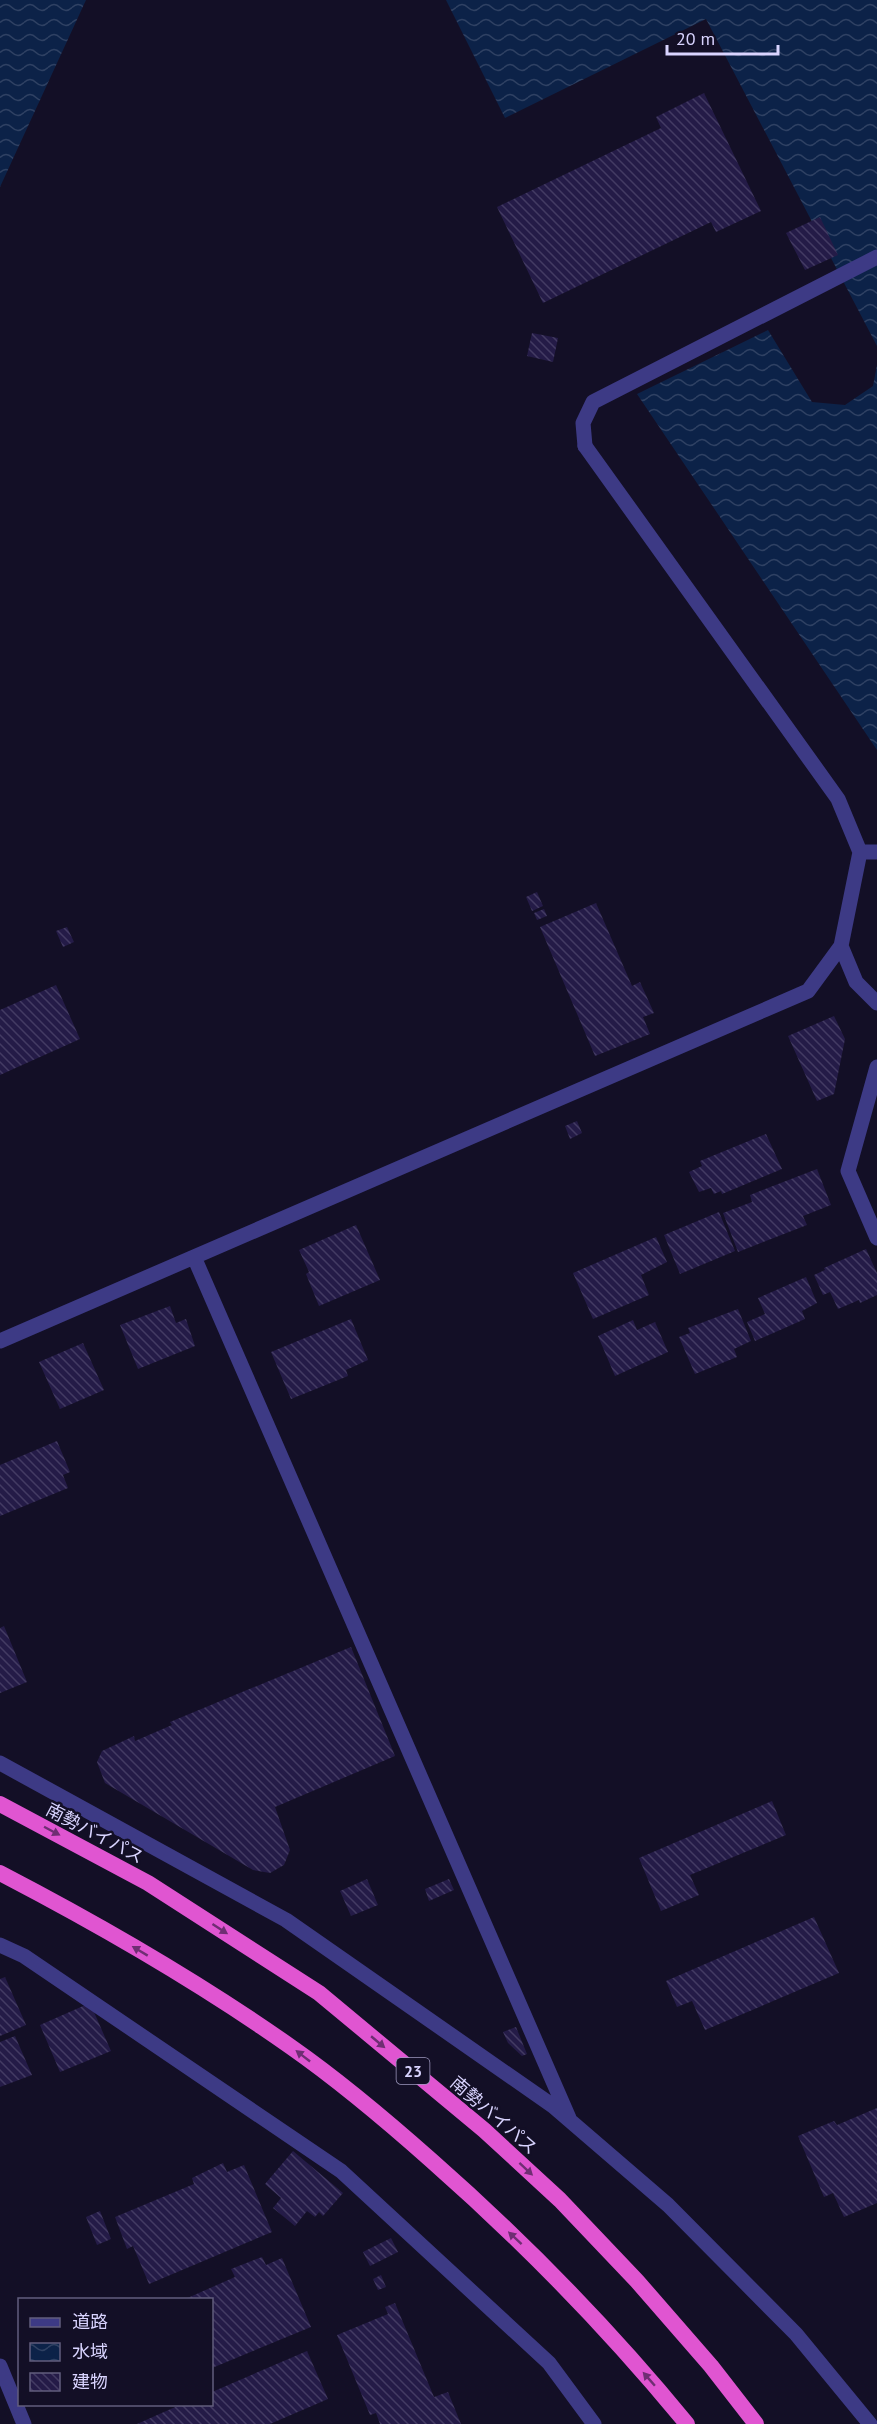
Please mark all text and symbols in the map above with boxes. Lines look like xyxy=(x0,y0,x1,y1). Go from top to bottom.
scale bar xyxy=(667,18,778,56)
text: 20 m xyxy=(676,27,715,50)
street label: 南勢バイパス xyxy=(42,1798,148,1868)
one-way arrow xyxy=(43,1826,60,1836)
one-way arrow xyxy=(212,1924,228,1935)
one-way arrow xyxy=(132,1945,148,1956)
one-way arrow xyxy=(371,2036,386,2048)
one-way arrow xyxy=(296,2051,311,2063)
road number: 23 xyxy=(396,2058,430,2084)
street label: 南勢バイパス xyxy=(446,2071,542,2159)
one-way arrow xyxy=(519,2162,533,2176)
one-way arrow xyxy=(509,2231,523,2245)
legend xyxy=(18,2298,213,2406)
text: 道路 xyxy=(72,2310,108,2333)
text: 水域 xyxy=(72,2340,108,2363)
text: 建物 xyxy=(72,2370,108,2393)
one-way arrow xyxy=(643,2372,656,2387)

